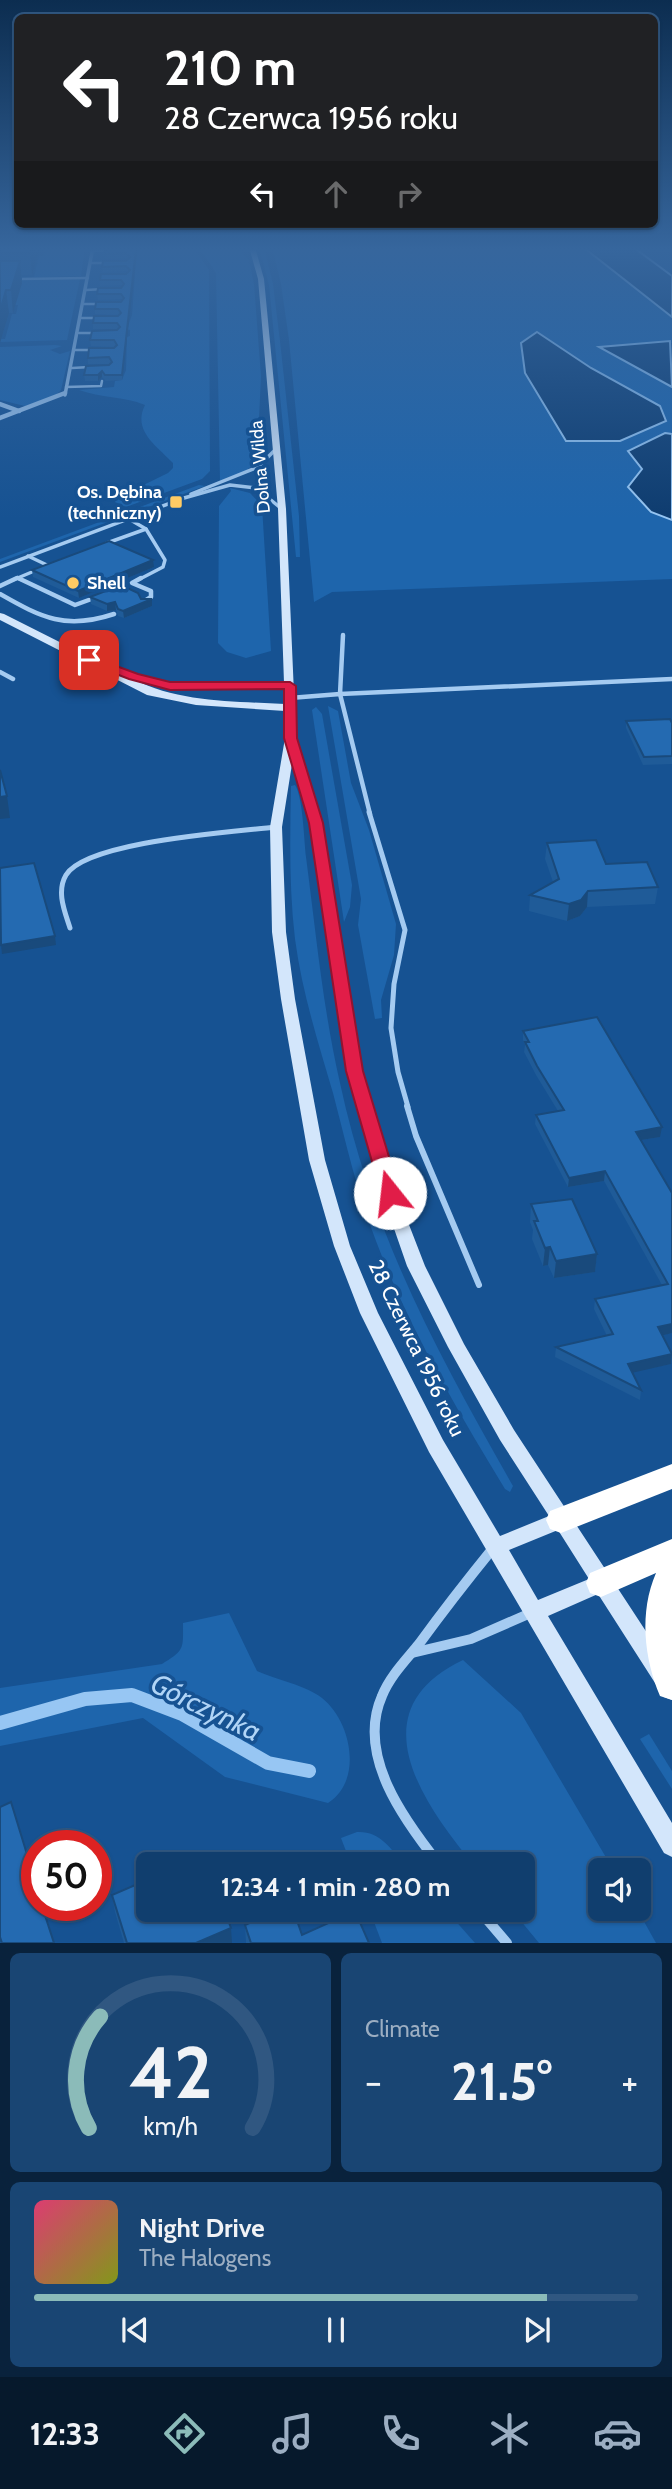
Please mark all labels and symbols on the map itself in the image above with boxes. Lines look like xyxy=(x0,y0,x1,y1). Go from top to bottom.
street label: Dolna Wilda xyxy=(245,419,275,514)
place label: Os. Dębina (techniczny) xyxy=(67,481,162,524)
marker: Os. Dębina (techniczny) xyxy=(168,494,184,510)
place label: Shell xyxy=(87,572,126,594)
marker: Shell xyxy=(65,575,81,591)
pin xyxy=(59,630,119,690)
position arrow xyxy=(353,1156,427,1230)
street label: 28 Czerwca 1956 roku xyxy=(363,1256,471,1440)
water label: Górczynka xyxy=(145,1666,267,1748)
speed limit sign: 50 xyxy=(21,1830,112,1921)

